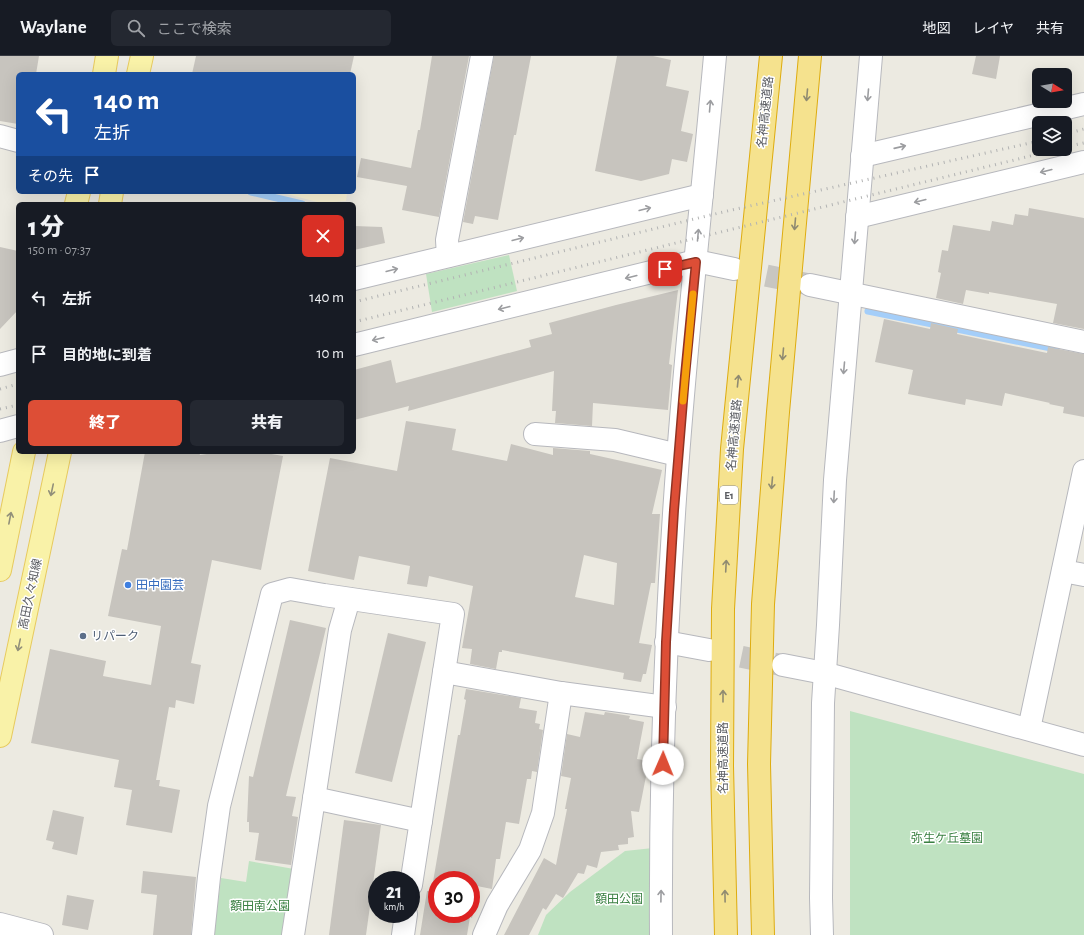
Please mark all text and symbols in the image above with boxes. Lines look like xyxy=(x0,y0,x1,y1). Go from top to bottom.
search box xyxy=(111,10,391,46)
icon: search xyxy=(125,17,147,39)
text: Waylane xyxy=(20,18,87,37)
text: ここで検索 xyxy=(157,22,232,37)
text: 地図 xyxy=(922,22,950,36)
text: レイヤ xyxy=(972,22,1014,36)
text: 共有 xyxy=(1036,22,1064,36)
north arrow xyxy=(1032,68,1072,108)
map controls xyxy=(1032,68,1072,156)
street label: 名神高速道路 xyxy=(754,75,775,148)
text: 140 m xyxy=(94,87,160,115)
icon: left xyxy=(28,88,80,140)
one-way arrow xyxy=(803,88,810,101)
one-way arrow xyxy=(864,88,871,101)
one-way arrow xyxy=(707,100,714,113)
button: layers xyxy=(1032,116,1072,156)
text: 左折 xyxy=(94,125,130,143)
one-way arrow xyxy=(893,143,906,151)
icon: arrive xyxy=(81,164,103,186)
one-way arrow xyxy=(1040,168,1053,175)
text: その先 xyxy=(28,169,73,184)
one-way arrow xyxy=(914,198,927,206)
one-way arrow xyxy=(638,204,651,212)
button: close xyxy=(302,215,344,257)
text: 1 分 xyxy=(28,216,64,240)
one-way arrow xyxy=(791,217,799,230)
one-way arrow xyxy=(695,229,702,242)
one-way arrow xyxy=(852,231,859,244)
one-way arrow xyxy=(511,235,524,243)
text: 150 m · 07:37 xyxy=(28,244,91,257)
pin xyxy=(648,252,682,286)
icon: arrive xyxy=(654,258,676,280)
one-way arrow xyxy=(385,266,398,273)
one-way arrow xyxy=(625,274,638,282)
icon: left xyxy=(28,287,50,309)
text: 140 m xyxy=(309,290,344,305)
text: 左折 xyxy=(62,292,92,307)
one-way arrow xyxy=(498,305,511,312)
one-way arrow xyxy=(372,335,385,343)
icon: arrive xyxy=(28,343,50,365)
text: 10 m xyxy=(316,346,344,361)
one-way arrow xyxy=(780,347,787,360)
text: 目的地に到着 xyxy=(62,348,152,363)
one-way arrow xyxy=(841,361,848,374)
one-way arrow xyxy=(735,375,742,388)
street label: 名神高速道路 xyxy=(724,399,743,471)
button: 終了 xyxy=(28,400,182,446)
button: 共有 xyxy=(190,400,344,446)
one-way arrow xyxy=(769,476,776,489)
one-way arrow xyxy=(48,483,56,496)
road number: E1 xyxy=(720,486,738,504)
one-way arrow xyxy=(830,490,838,503)
one-way arrow xyxy=(7,512,15,525)
street label: 高田久々知線 xyxy=(16,557,43,630)
one-way arrow xyxy=(722,560,729,573)
place label: 田中園芸 xyxy=(136,579,184,591)
marker: 田中園芸 xyxy=(123,580,133,590)
place label: リパーク xyxy=(91,630,139,642)
marker: リパーク xyxy=(78,631,88,641)
one-way arrow xyxy=(14,638,22,651)
one-way arrow xyxy=(719,690,727,703)
street label: 名神高速道路 xyxy=(716,722,729,794)
position arrow xyxy=(642,743,684,785)
park label: 弥生ケ丘墓園 xyxy=(911,831,983,844)
speed limit sign: 30 xyxy=(428,871,480,923)
text: 21 xyxy=(386,882,402,902)
one-way arrow xyxy=(657,890,665,903)
one-way arrow xyxy=(721,890,729,903)
park label: 額田公園 xyxy=(595,893,643,905)
park label: 額田南公園 xyxy=(230,900,290,912)
text: km/h xyxy=(384,902,404,912)

